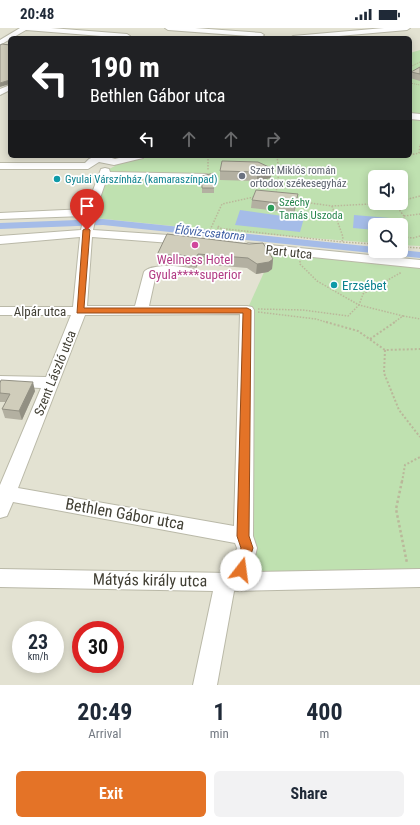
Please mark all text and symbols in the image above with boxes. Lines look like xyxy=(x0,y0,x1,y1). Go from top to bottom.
text: 20:48 xyxy=(20,5,54,23)
text: 190 m xyxy=(90,51,160,84)
icon: left xyxy=(24,52,76,104)
text: Bethlen Gábor utca xyxy=(90,85,225,106)
icon: left xyxy=(136,128,158,150)
icon: ahead xyxy=(178,128,200,150)
icon: ahead xyxy=(220,128,242,150)
icon: right xyxy=(262,128,284,150)
place label: Szent Miklós román ortodox székesegyház xyxy=(250,164,347,190)
map controls xyxy=(368,170,408,258)
button: sound xyxy=(368,170,408,210)
marker: Szent Miklós román ortodox székesegyház xyxy=(237,171,247,181)
place label: Gyulai Várszínház (kamaraszínpad) xyxy=(65,173,218,186)
marker: Gyulai Várszínház (kamaraszínpad) xyxy=(52,174,62,184)
pin xyxy=(70,189,104,230)
icon: arrive xyxy=(76,195,98,217)
place label: Széchy Tamás Uszoda xyxy=(279,196,343,222)
marker: Széchy Tamás Uszoda xyxy=(266,203,276,213)
button: search xyxy=(368,218,408,258)
water label: Élővíz-csatorna xyxy=(174,221,246,244)
marker: Wellness Hotel Gyula****superior xyxy=(190,240,200,250)
street label: Part utca xyxy=(265,242,313,262)
place label: Wellness Hotel Gyula****superior xyxy=(148,252,242,282)
place label: Erzsébet xyxy=(342,278,387,293)
marker: Erzsébet xyxy=(329,280,339,290)
street label: Alpár utca xyxy=(14,304,66,319)
street label: Szent László utca xyxy=(31,328,79,418)
street label: Bethlen Gábor utca xyxy=(64,494,186,534)
position arrow xyxy=(220,549,262,591)
street label: Mátyás király utca xyxy=(93,570,207,590)
speed limit sign: 30 xyxy=(72,621,124,673)
text: 23 xyxy=(28,630,48,654)
text: km/h xyxy=(28,651,48,662)
text: 20:49 xyxy=(77,698,132,726)
text: 1 xyxy=(213,698,225,726)
text: 400 xyxy=(306,698,343,726)
text: Arrival xyxy=(88,726,121,741)
text: min xyxy=(210,726,229,741)
text: m xyxy=(320,726,329,741)
button: Exit xyxy=(16,771,206,817)
button: Share xyxy=(214,771,404,817)

